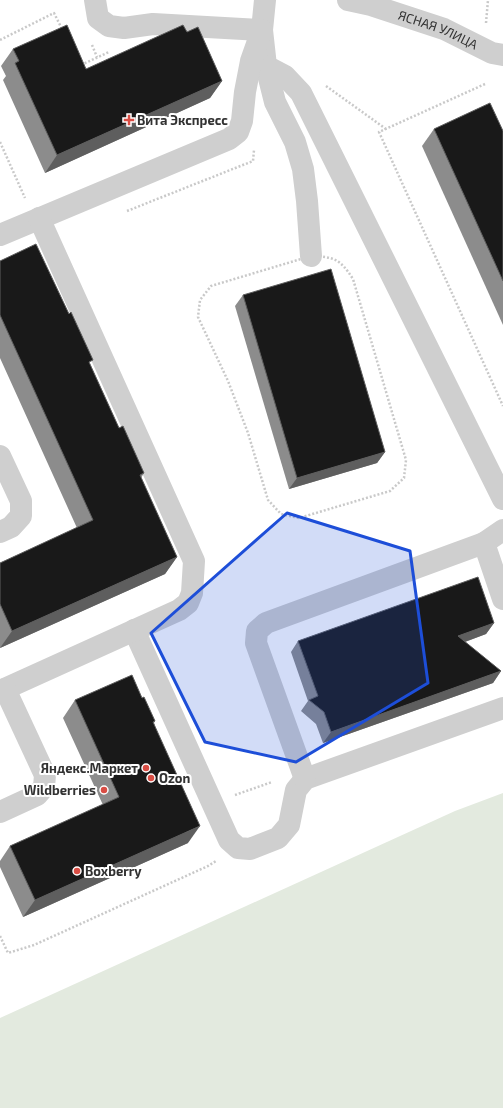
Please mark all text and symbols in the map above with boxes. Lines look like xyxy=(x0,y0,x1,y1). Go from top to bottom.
street label: ЯСНАЯ УЛИЦА xyxy=(396,7,480,53)
place label: Вита Экспресс xyxy=(137,112,228,128)
marker: Вита Экспресс xyxy=(124,115,134,125)
place label: Яндекс.Маркет xyxy=(41,760,138,776)
marker: Яндекс.Маркет xyxy=(141,763,151,773)
place label: Ozon xyxy=(159,770,190,786)
marker: Ozon xyxy=(146,773,156,783)
place label: Wildberries xyxy=(24,782,96,798)
marker: Wildberries xyxy=(99,785,109,795)
place label: Boxberry xyxy=(85,863,142,879)
marker: Boxberry xyxy=(72,866,82,876)

